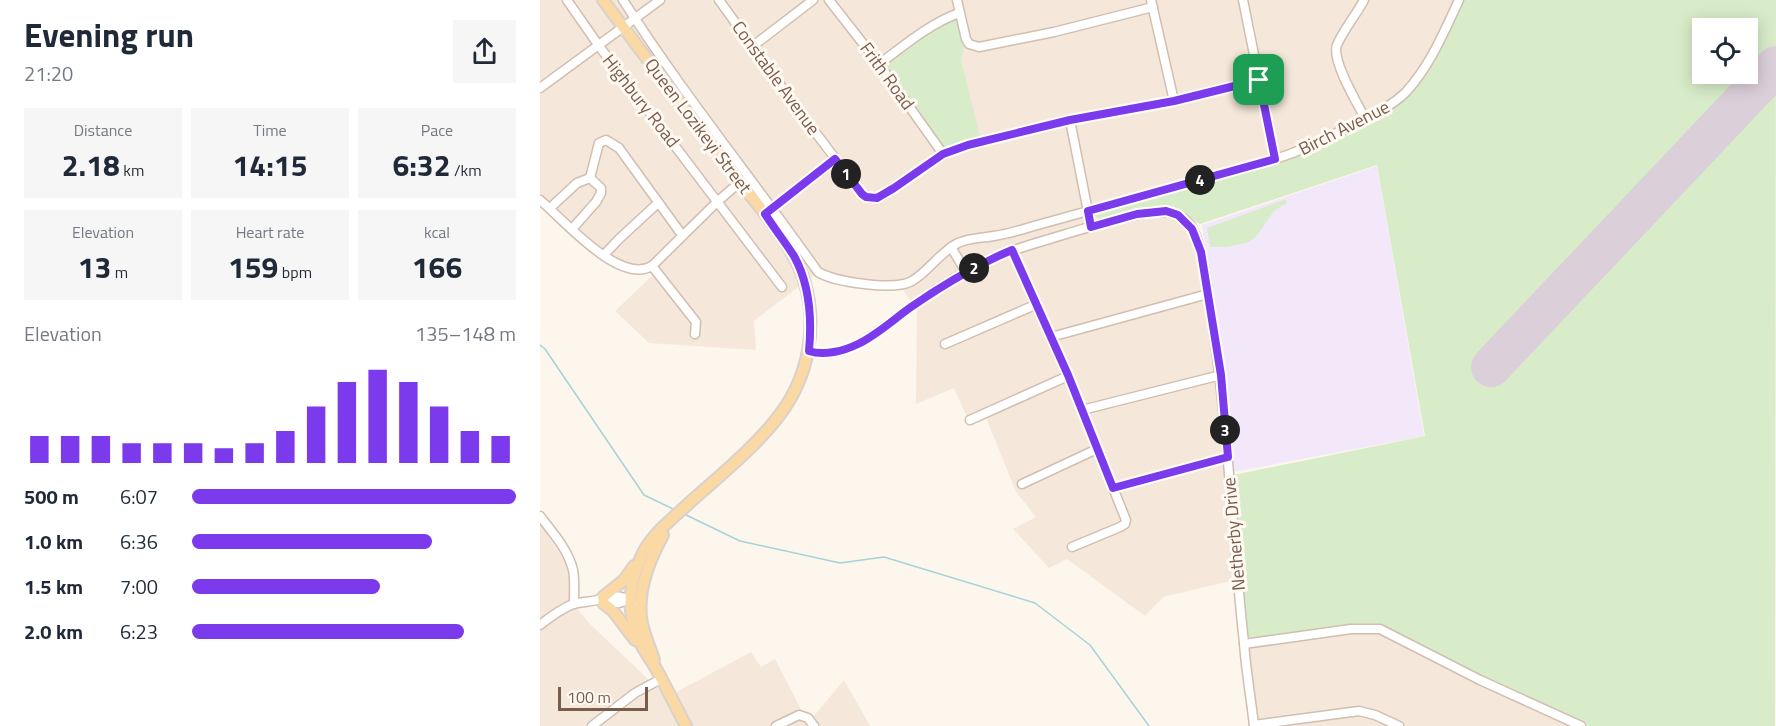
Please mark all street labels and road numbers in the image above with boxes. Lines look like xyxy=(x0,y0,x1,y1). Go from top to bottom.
street label: Constable Avenue xyxy=(726,15,827,140)
street label: Frith Road xyxy=(854,36,921,115)
street label: Highbury Road xyxy=(596,48,686,153)
street label: Queen Lozikeyi Street xyxy=(638,52,759,200)
street label: Birch Avenue xyxy=(1294,93,1394,162)
street label: Netherby Drive xyxy=(1215,476,1252,592)

